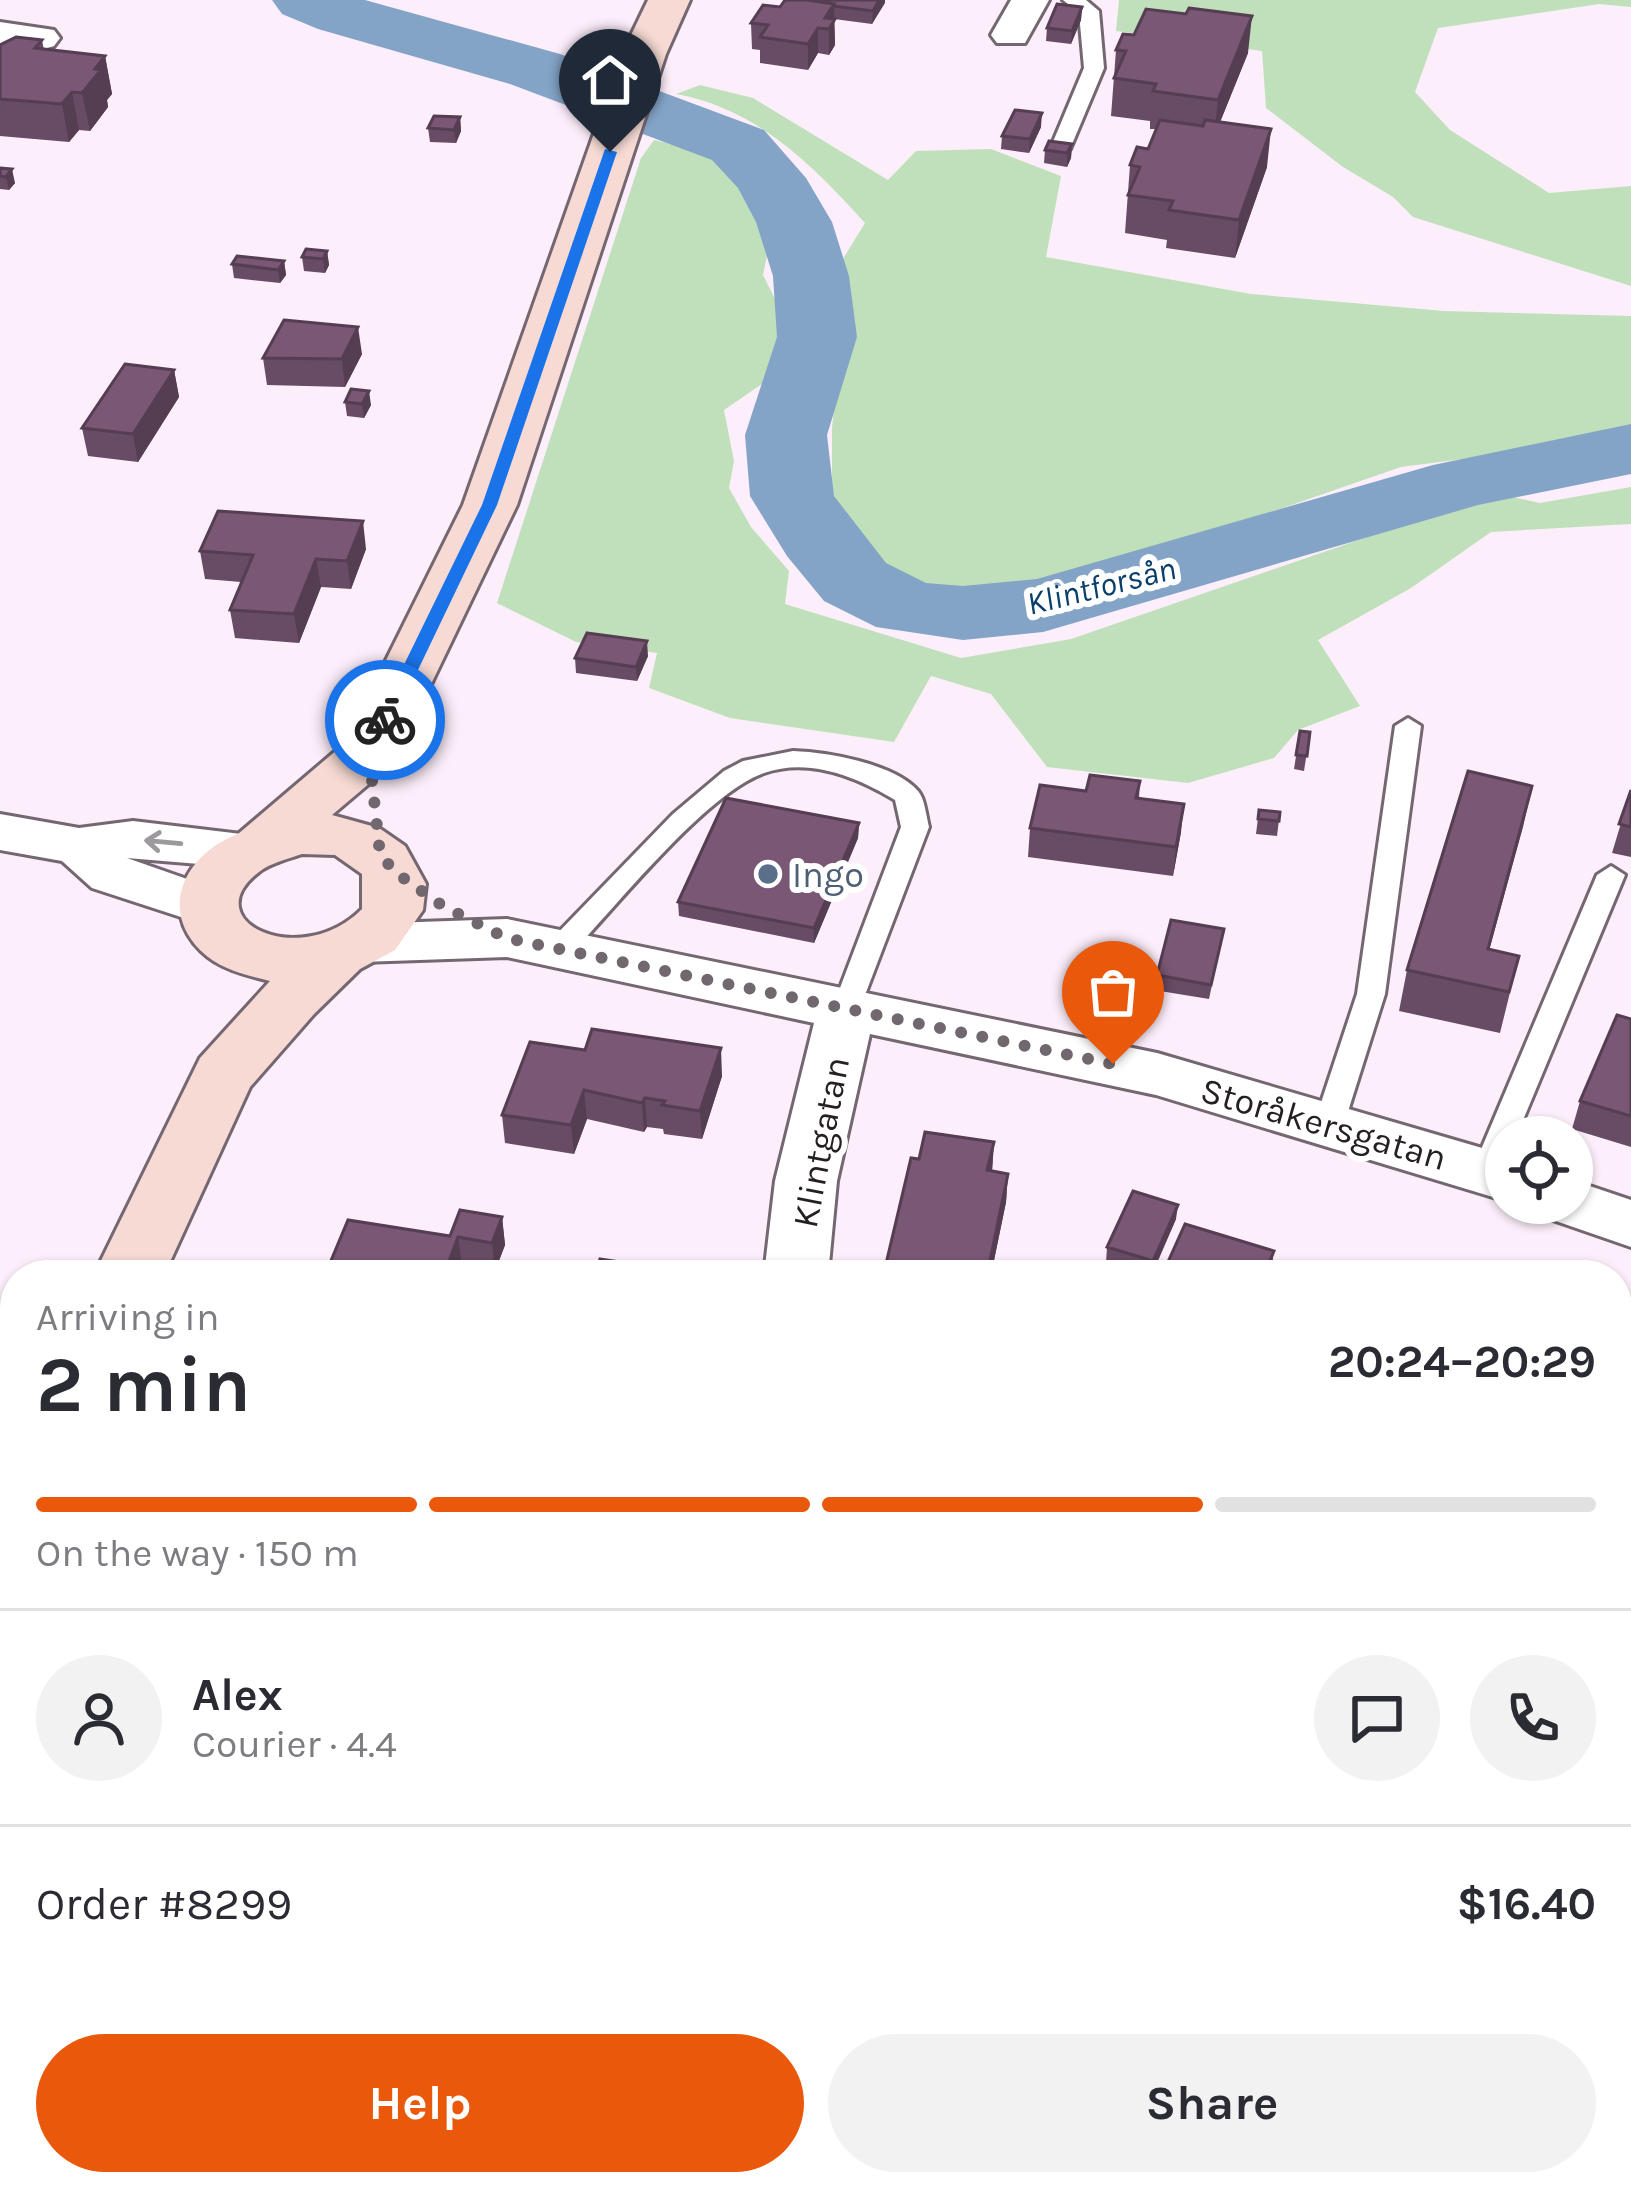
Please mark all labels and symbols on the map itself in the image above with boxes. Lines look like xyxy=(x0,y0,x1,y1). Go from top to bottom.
pin xyxy=(559,29,661,152)
water label: Klintforsån xyxy=(1023,549,1180,623)
courier xyxy=(325,660,445,780)
one-way arrow xyxy=(144,830,183,853)
place label: Ingo xyxy=(792,854,864,896)
marker: Ingo xyxy=(755,861,781,887)
pin xyxy=(1062,941,1164,1064)
street label: Klintgatan xyxy=(784,1053,858,1231)
street label: Storåkersgatan xyxy=(1196,1069,1451,1179)

